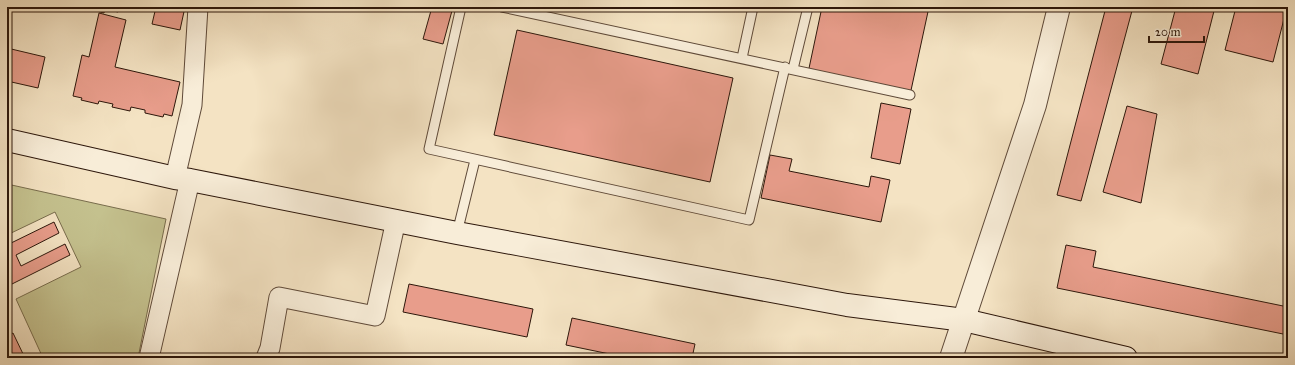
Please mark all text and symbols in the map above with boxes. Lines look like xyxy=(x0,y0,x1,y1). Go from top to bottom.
scale bar xyxy=(1149,18,1204,44)
text: 20 m xyxy=(1155,25,1181,39)

